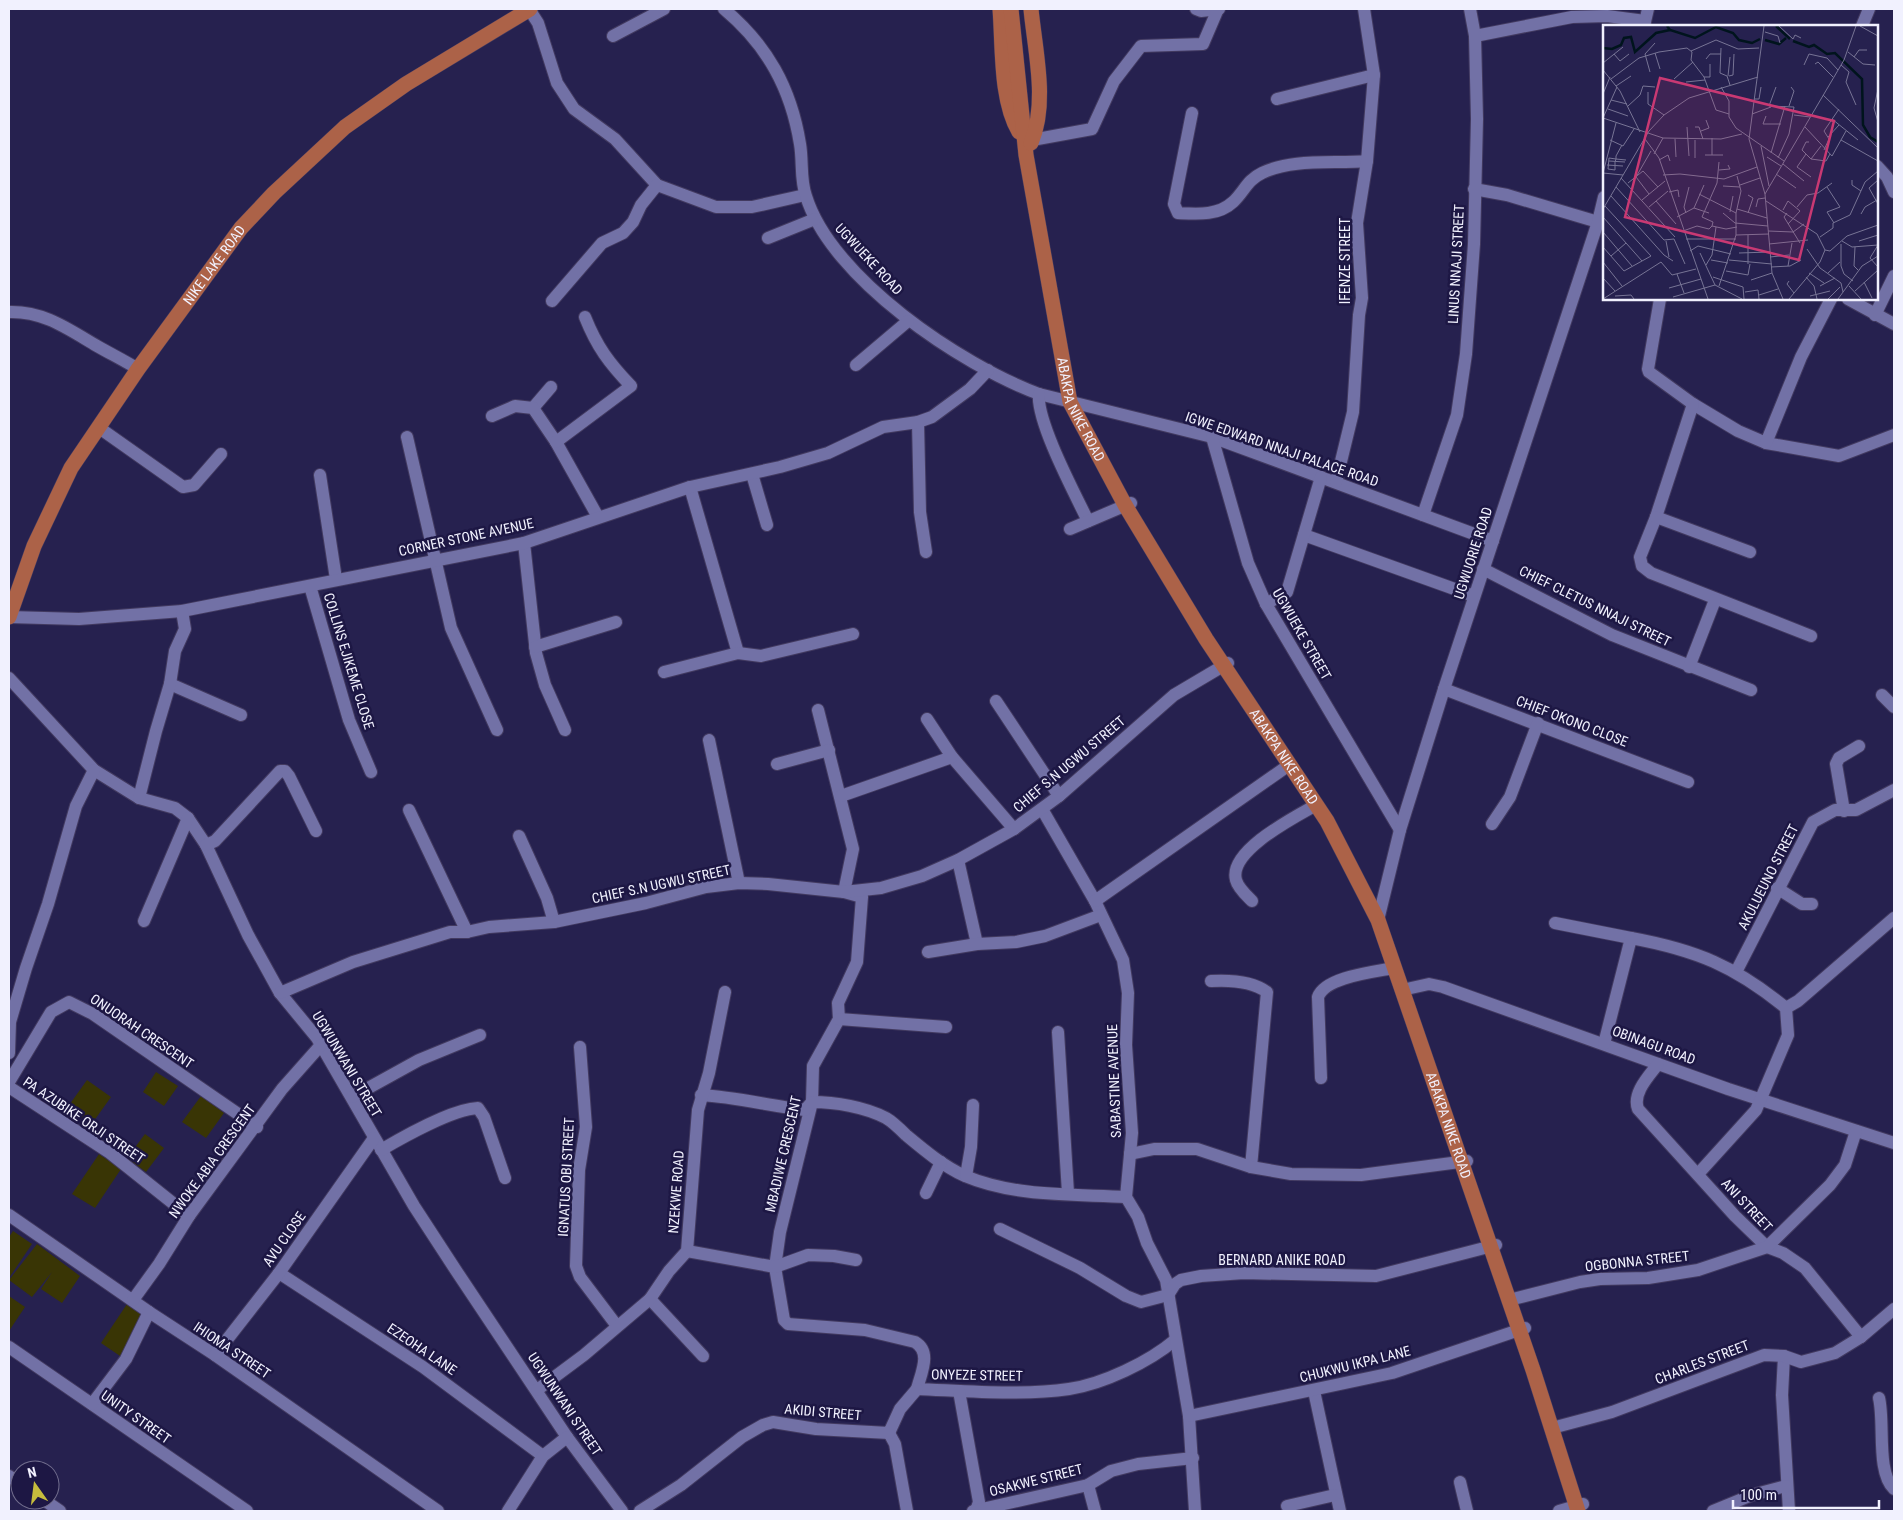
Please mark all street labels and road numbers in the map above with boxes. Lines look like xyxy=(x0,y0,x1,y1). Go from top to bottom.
street label: LINUS NNAJI STREET xyxy=(1445,204,1467,324)
street label: IFENZE STREET xyxy=(1337,218,1353,304)
street label: UGWUEKE ROAD xyxy=(832,220,906,298)
street label: NIKE LAKE ROAD xyxy=(180,222,248,308)
street label: ABAKPA NIKE ROAD xyxy=(1054,356,1108,464)
street label: IGWE EDWARD NNAJI PALACE ROAD xyxy=(1183,408,1381,490)
street label: UGWUORIE ROAD xyxy=(1451,505,1495,601)
street label: CORNER STONE AVENUE xyxy=(397,515,535,559)
street label: CHIEF CLETUS NNAJI STREET xyxy=(1517,562,1673,650)
street label: UGWUEKE STREET xyxy=(1269,586,1335,682)
street label: COLLINS EJIKEME CLOSE xyxy=(321,591,377,731)
street label: CHIEF OKONO CLOSE xyxy=(1514,692,1630,750)
street label: ABAKPA NIKE ROAD xyxy=(1247,706,1322,807)
street label: CHIEF S.N UGWU STREET xyxy=(1010,713,1128,815)
street label: AKULUEUNO STREET xyxy=(1735,822,1801,932)
street label: CHIEF S.N UGWU STREET xyxy=(590,862,732,906)
street label: ONUORAH CRESCENT xyxy=(87,991,197,1071)
street label: UGWUNWANI STREET xyxy=(309,1008,385,1120)
street label: OBINAGU ROAD xyxy=(1610,1023,1698,1067)
street label: SABASTINE AVENUE xyxy=(1104,1024,1124,1138)
street label: ABAKPA NIKE ROAD xyxy=(1423,1070,1474,1181)
street label: PA AZUBIKE ORJI STREET xyxy=(20,1073,148,1167)
street label: MBADIWE CRESCENT xyxy=(762,1094,804,1214)
street label: NWOKE ABIA CRESCENT xyxy=(165,1101,259,1221)
street label: IGNATUS OBI STREET xyxy=(555,1117,577,1237)
street label: NZEKWE ROAD xyxy=(665,1150,687,1234)
street label: ANI STREET xyxy=(1718,1175,1776,1235)
street label: AVU CLOSE xyxy=(259,1209,309,1269)
street label: OGBONNA STREET xyxy=(1584,1248,1690,1274)
street label: BERNARD ANIKE ROAD xyxy=(1218,1252,1346,1268)
street label: IHIOMA STREET xyxy=(190,1318,274,1382)
street label: EZEOHA LANE xyxy=(384,1320,460,1378)
street label: CHARLES STREET xyxy=(1653,1337,1751,1387)
street label: CHUKWU IKPA LANE xyxy=(1298,1342,1412,1386)
street label: UGWUNWANI STREET xyxy=(525,1350,605,1458)
street label: ONYEZE STREET xyxy=(931,1366,1023,1384)
street label: UNITY STREET xyxy=(98,1387,174,1447)
street label: AKIDI STREET xyxy=(784,1401,862,1423)
street label: OSAKWE STREET xyxy=(988,1461,1084,1499)

